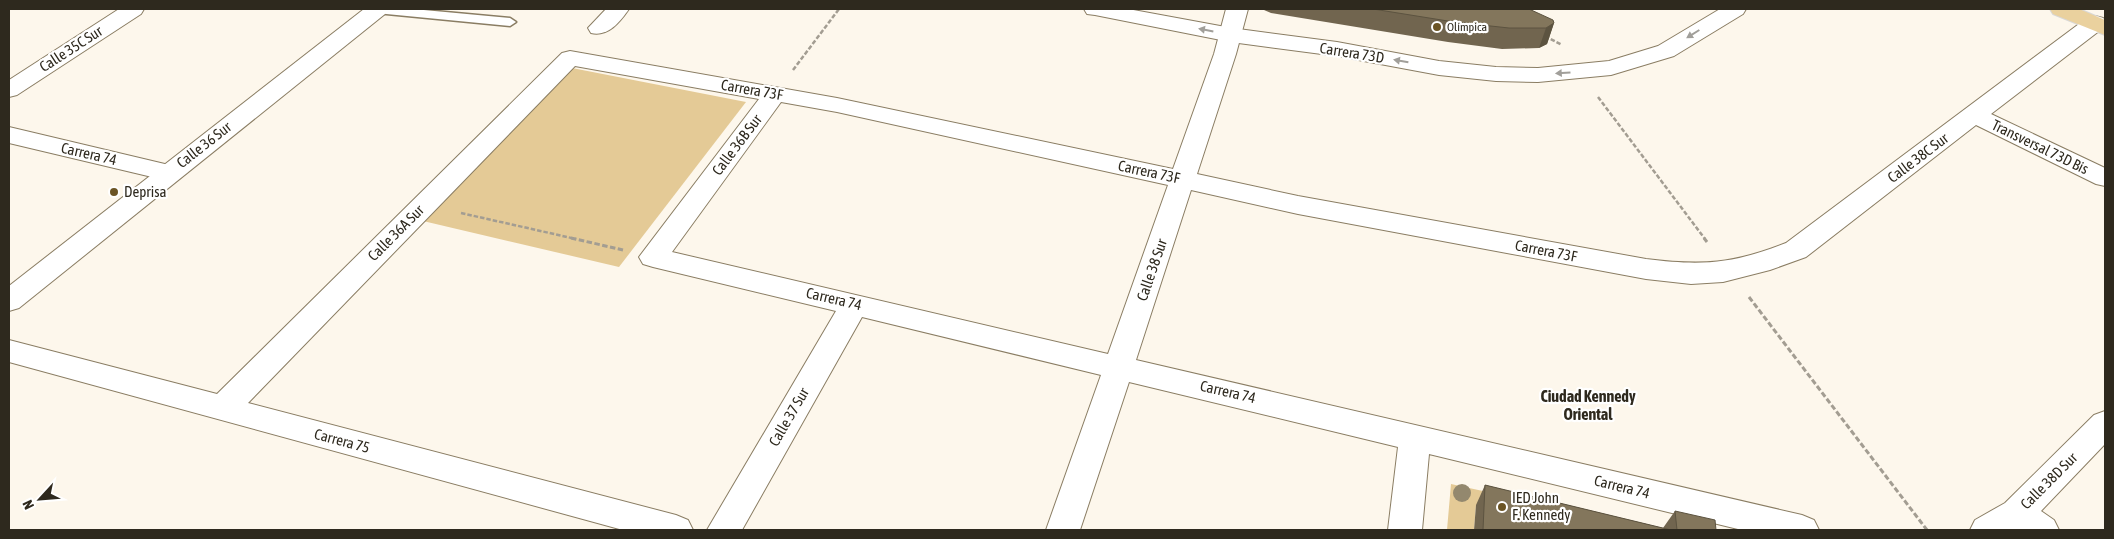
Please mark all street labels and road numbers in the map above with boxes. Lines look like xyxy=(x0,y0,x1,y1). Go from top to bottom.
street label: Calle 35C Sur xyxy=(36,22,106,75)
street label: Carrera 73D xyxy=(1319,39,1386,66)
street label: Carrera 73F xyxy=(720,76,784,103)
street label: Calle 36B Sur xyxy=(708,111,765,178)
street label: Transversal 73D Bis xyxy=(1989,116,2091,177)
street label: Calle 36 Sur xyxy=(173,118,235,171)
street label: Calle 38C Sur xyxy=(1884,129,1952,186)
street label: Carrera 74 xyxy=(60,139,119,168)
street label: Carrera 73F xyxy=(1117,157,1182,186)
street label: Calle 36A Sur xyxy=(364,201,427,264)
street label: Calle 38 Sur xyxy=(1133,236,1170,303)
street label: Carrera 73F xyxy=(1514,236,1578,265)
street label: Carrera 74 xyxy=(805,284,864,313)
street label: Carrera 74 xyxy=(1199,377,1258,406)
street label: Calle 37 Sur xyxy=(765,384,812,449)
street label: Carrera 75 xyxy=(313,425,372,456)
street label: Calle 38D Sur xyxy=(2017,448,2081,512)
street label: Carrera 74 xyxy=(1593,471,1652,502)

